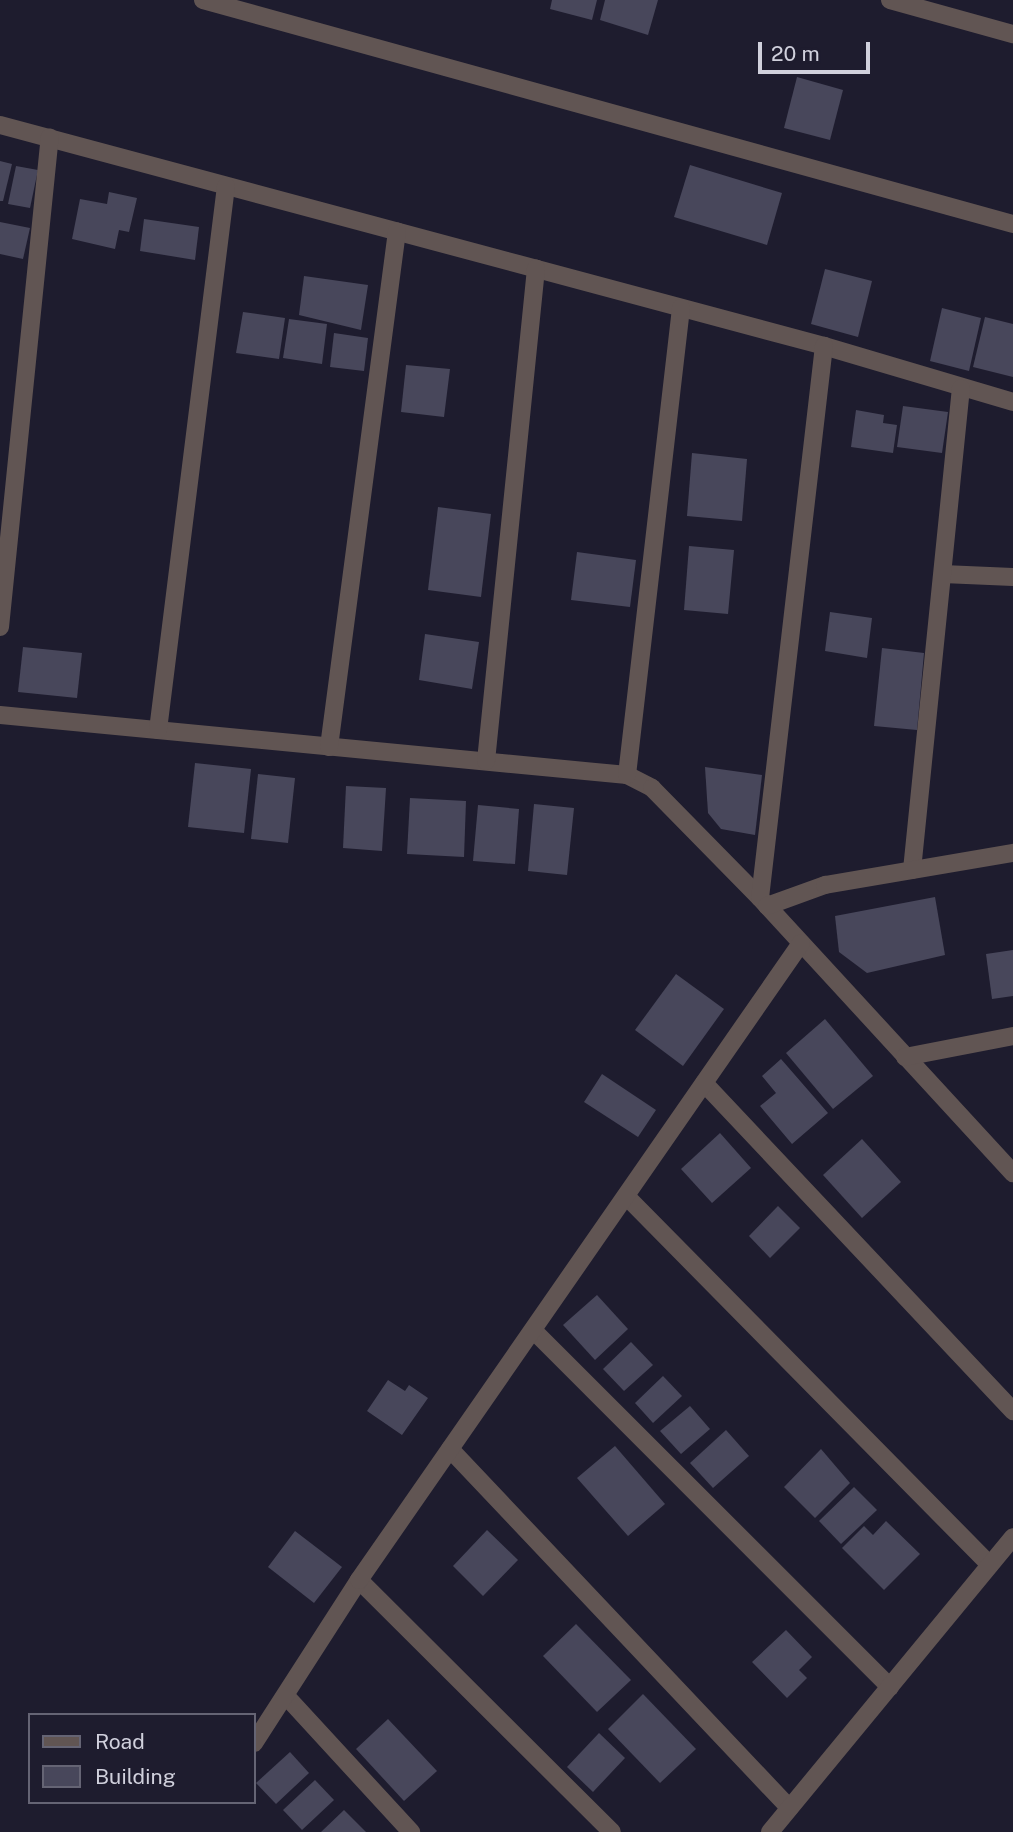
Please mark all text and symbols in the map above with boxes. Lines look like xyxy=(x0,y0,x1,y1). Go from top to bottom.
scale bar xyxy=(761,28,873,72)
text: 20 m xyxy=(771,41,820,66)
legend xyxy=(28,1713,256,1804)
text: Road xyxy=(95,1729,145,1754)
text: Building xyxy=(95,1764,176,1789)

